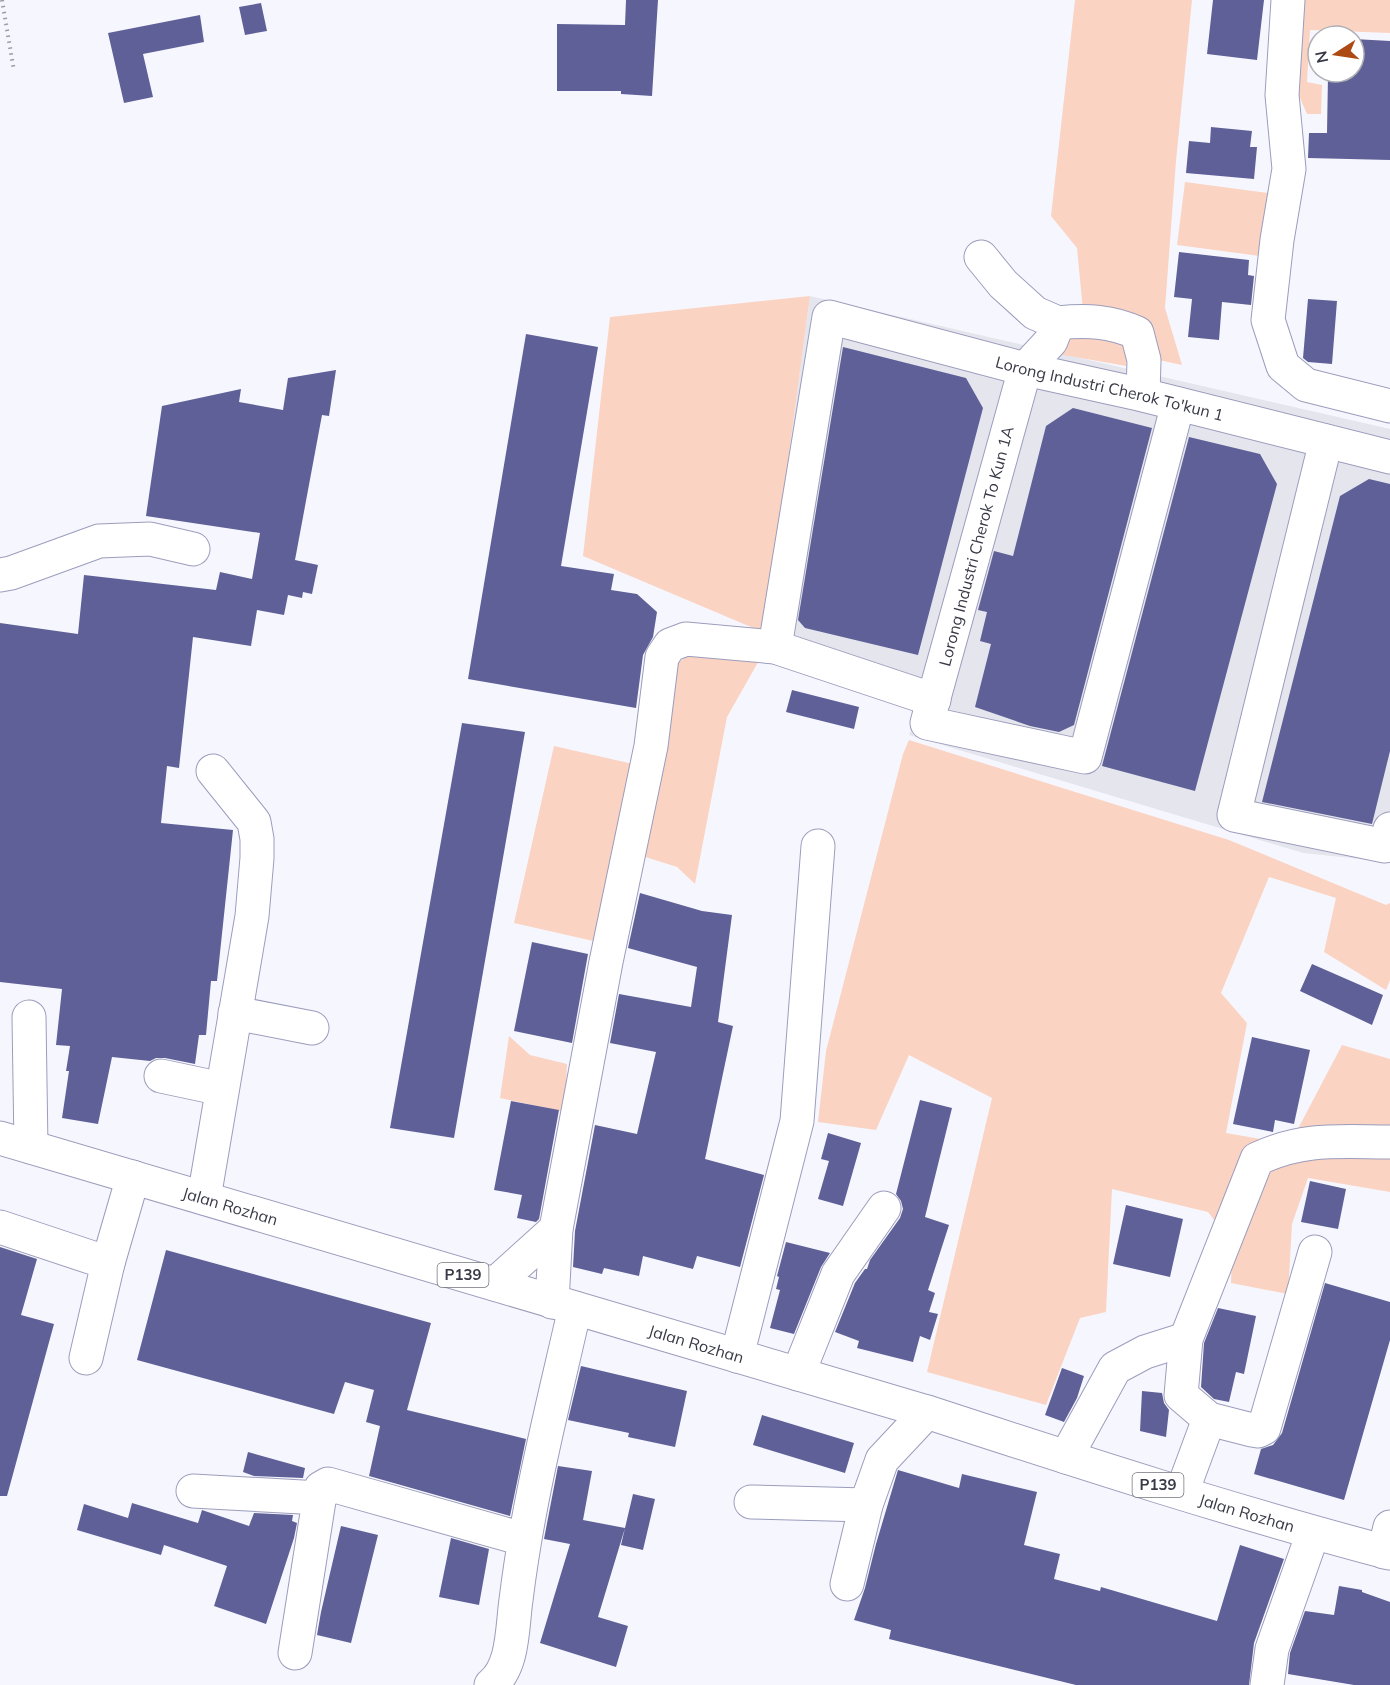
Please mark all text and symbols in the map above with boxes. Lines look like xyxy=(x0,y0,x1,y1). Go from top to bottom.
north arrow xyxy=(1306,24,1366,84)
text: N xyxy=(1310,49,1332,65)
street label: Lorong Industri Cherok To'kun 1 xyxy=(993,352,1226,425)
street label: Lorong Industri Cherok To Kun 1A xyxy=(934,424,1018,668)
street label: Jalan Rozhan xyxy=(180,1182,280,1230)
road number: P139 xyxy=(438,1263,488,1287)
street label: Jalan Rozhan xyxy=(646,1320,746,1367)
road number: P139 xyxy=(1132,1473,1184,1497)
street label: Jalan Rozhan xyxy=(1197,1489,1297,1536)

